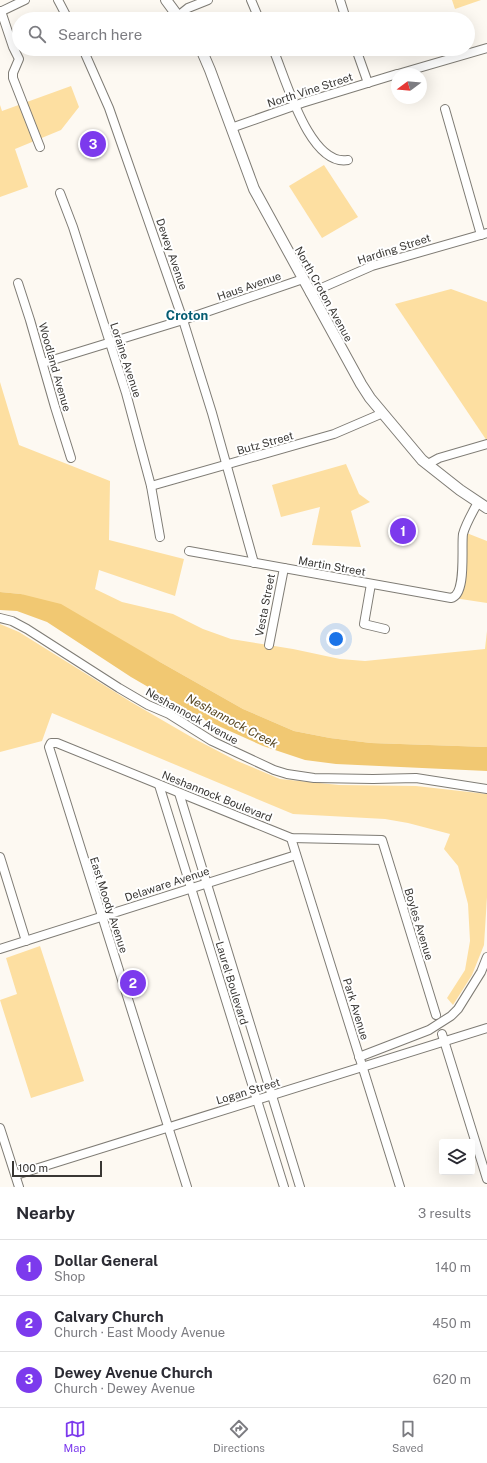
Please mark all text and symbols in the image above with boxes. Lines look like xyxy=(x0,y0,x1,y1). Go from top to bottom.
search box xyxy=(12,12,475,56)
icon: search xyxy=(26,23,48,45)
text: Search here xyxy=(58,26,142,43)
north arrow xyxy=(391,68,427,104)
street label: North Vine Street xyxy=(266,71,354,109)
pin: 3 xyxy=(80,129,106,159)
street label: Dewey Avenue xyxy=(154,217,190,291)
street label: Harding Street xyxy=(356,232,432,266)
street label: North Croton Avenue xyxy=(293,244,355,344)
street label: Haus Avenue xyxy=(215,269,283,303)
district label: Croton xyxy=(166,308,208,323)
street label: Woodland Avenue xyxy=(37,321,73,413)
street label: Loraine Avenue xyxy=(108,321,144,399)
street label: Butz Street xyxy=(235,429,295,457)
pin: 1 xyxy=(390,516,416,546)
street label: Martin Street xyxy=(297,554,367,578)
street label: Vesta Street xyxy=(253,573,277,637)
your location xyxy=(326,629,346,649)
street label: Neshannock Avenue xyxy=(144,686,240,746)
water label: Neshannock Creek xyxy=(184,691,281,751)
street label: Neshannock Boulevard xyxy=(160,768,274,824)
street label: East Moody Avenue xyxy=(88,856,130,954)
street label: Delaware Avenue xyxy=(123,865,211,903)
street label: Boyles Avenue xyxy=(402,887,436,961)
street label: Laurel Boulevard xyxy=(214,940,250,1026)
pin: 2 xyxy=(120,968,146,998)
street label: Park Avenue xyxy=(341,977,371,1041)
street label: Logan Street xyxy=(215,1076,281,1106)
map controls xyxy=(439,1139,475,1175)
button: layers xyxy=(439,1139,475,1175)
scale bar xyxy=(12,1159,102,1178)
text: 100 m xyxy=(18,1162,48,1174)
text: Nearby xyxy=(16,1203,75,1223)
text: 3 results xyxy=(418,1206,471,1221)
text: Dollar General xyxy=(54,1252,158,1269)
text: 1 xyxy=(26,1260,32,1275)
text: 140 m xyxy=(435,1260,471,1275)
text: Shop xyxy=(54,1269,85,1284)
text: Calvary Church xyxy=(54,1308,164,1325)
text: 2 xyxy=(25,1316,33,1331)
text: 450 m xyxy=(432,1316,471,1331)
text: Church · East Moody Avenue xyxy=(54,1325,225,1340)
text: Dewey Avenue Church xyxy=(54,1364,213,1381)
text: 3 xyxy=(25,1372,33,1387)
text: 620 m xyxy=(433,1372,471,1387)
text: Church · Dewey Avenue xyxy=(54,1381,195,1396)
tab: Map xyxy=(64,1418,86,1454)
tab: Directions xyxy=(213,1418,265,1454)
tab: Saved xyxy=(392,1418,423,1454)

